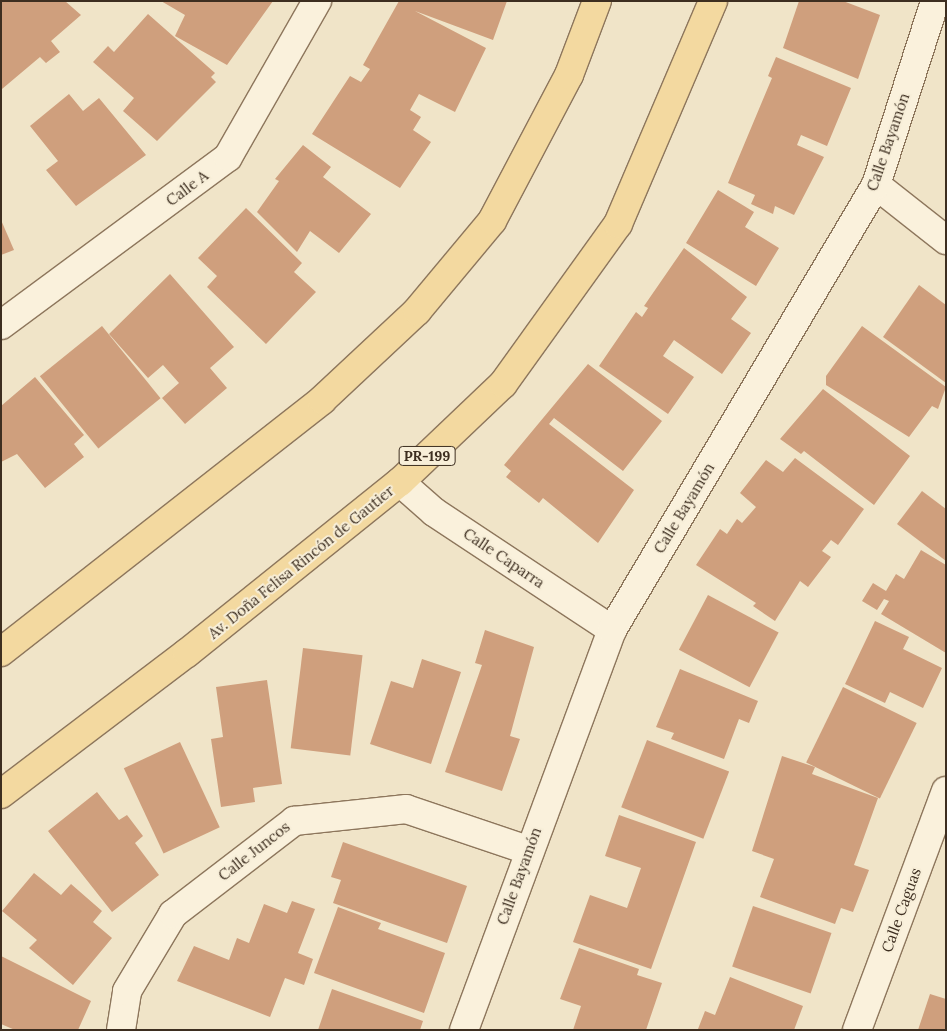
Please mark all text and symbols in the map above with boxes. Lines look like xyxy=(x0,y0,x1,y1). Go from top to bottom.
street label: Calle Bayamón xyxy=(863,91,913,193)
street label: Calle A xyxy=(162,166,212,210)
road number: PR-199 xyxy=(398,444,456,468)
street label: Calle Bayamón xyxy=(650,460,718,556)
street label: Av. Doña Felisa Rincón de Gautier xyxy=(205,481,397,643)
street label: Calle Caparra xyxy=(460,524,548,592)
street label: Calle Juncos xyxy=(215,818,293,884)
street label: Calle Bayamón xyxy=(493,825,545,927)
street label: Calle Caguas xyxy=(877,865,925,955)

